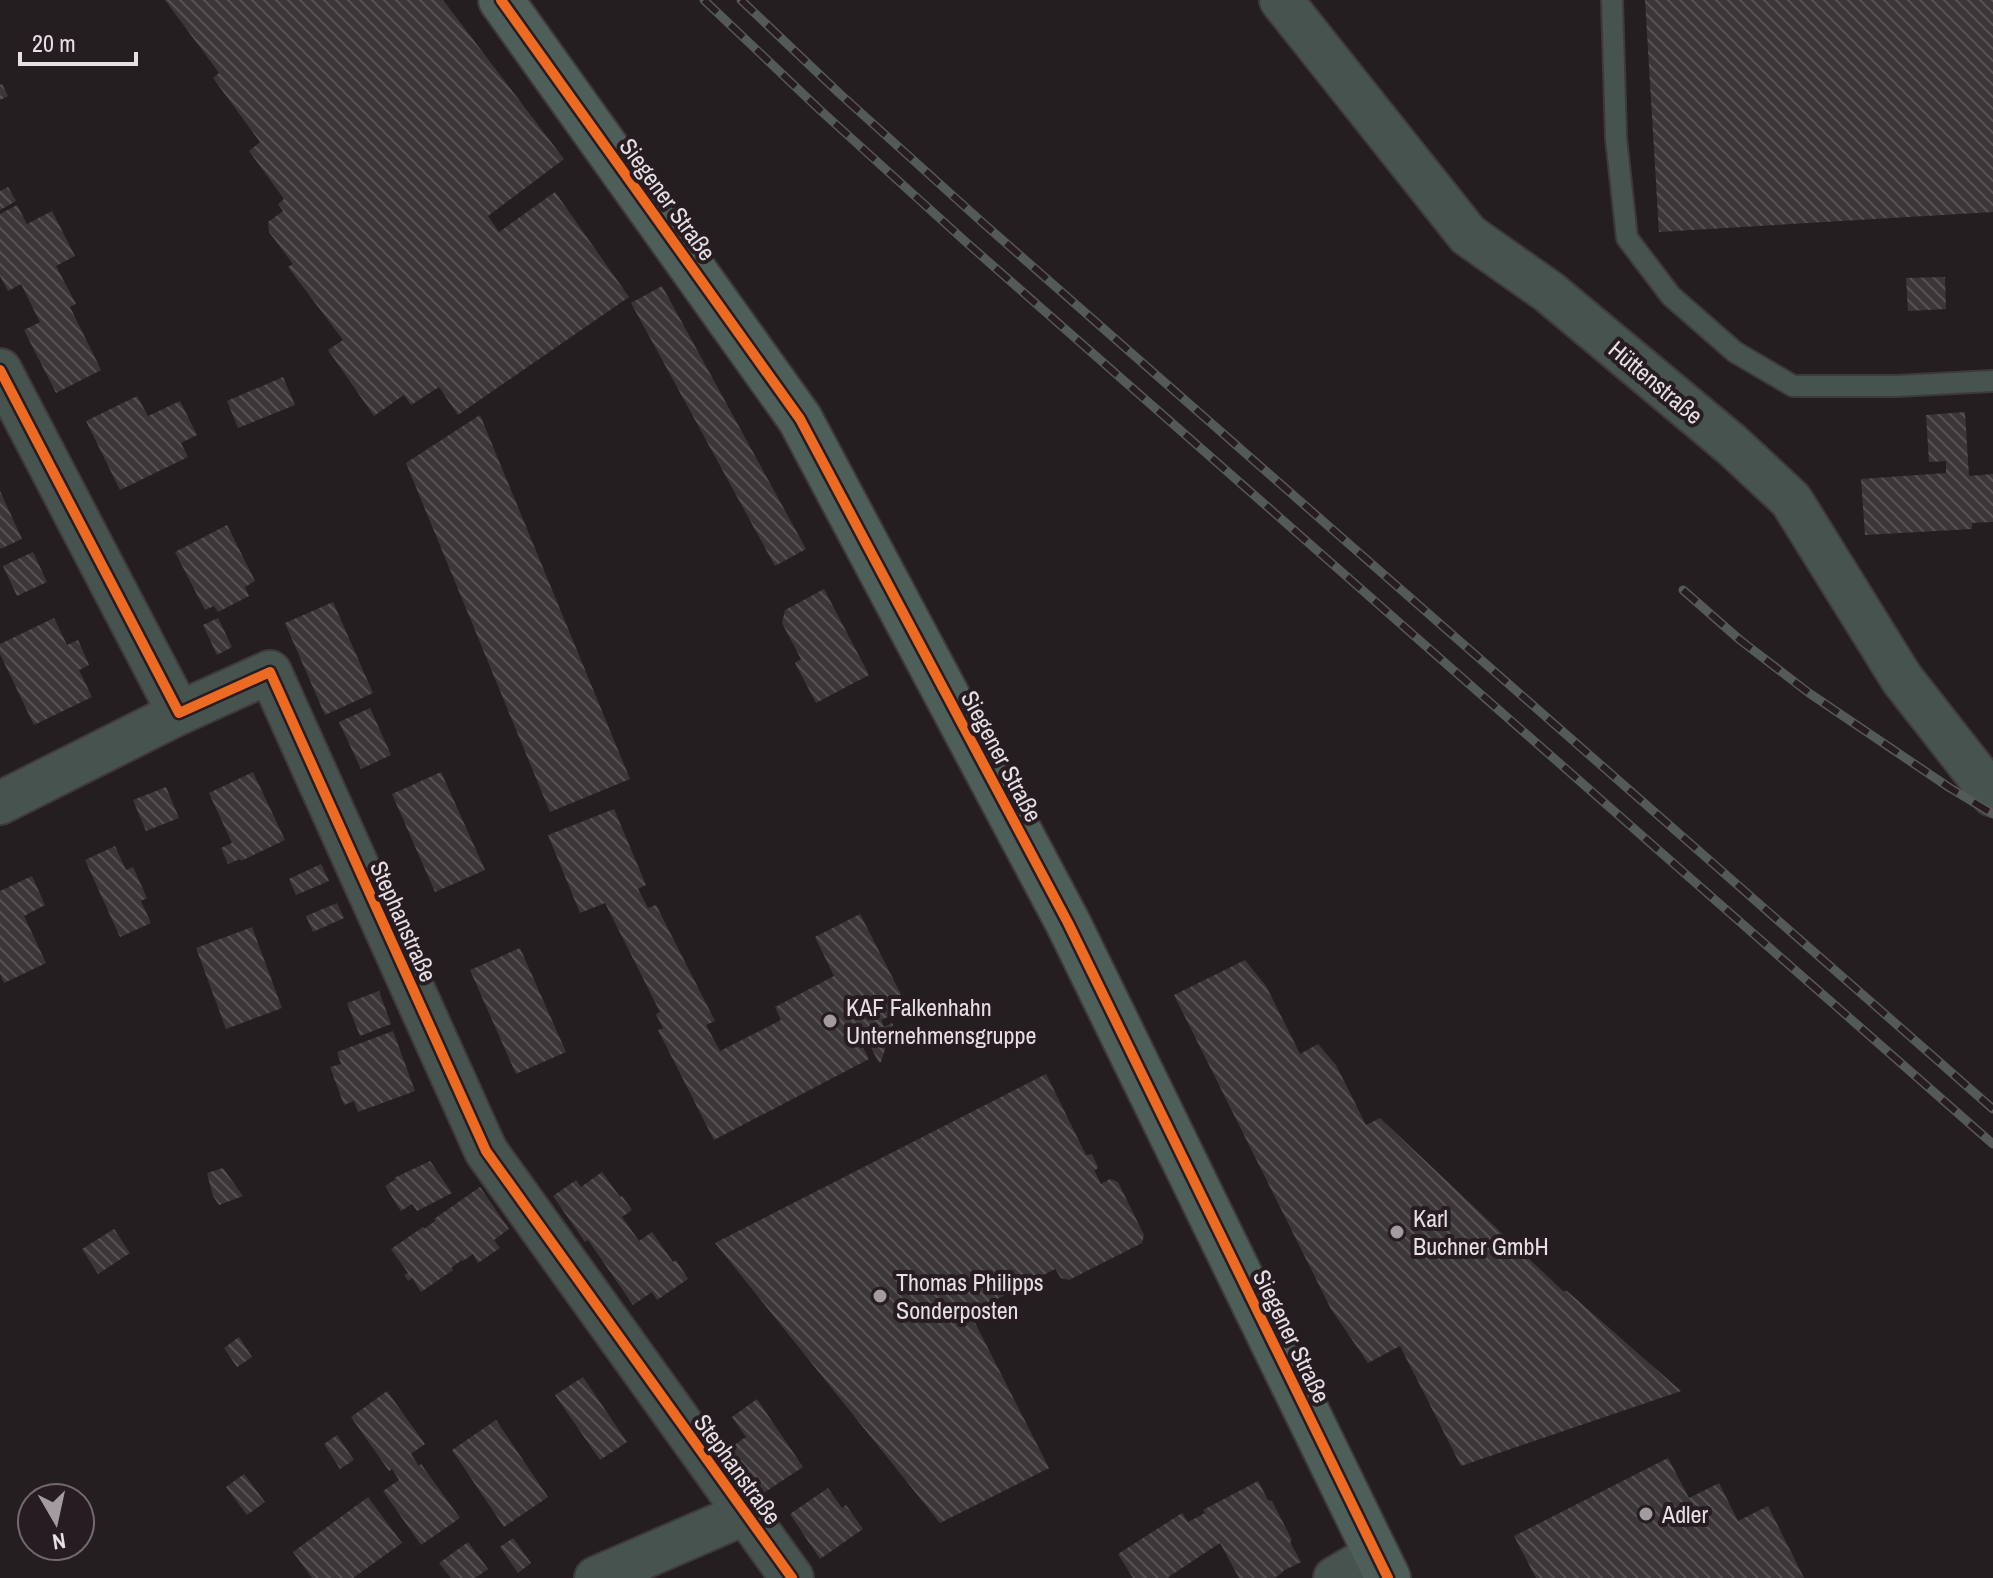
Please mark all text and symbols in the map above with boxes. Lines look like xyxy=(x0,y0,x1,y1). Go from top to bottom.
scale bar xyxy=(20,16,136,66)
text: 20 m xyxy=(32,27,76,59)
street label: Siegener Straße xyxy=(613,131,723,267)
street label: Hüttenstraße xyxy=(1602,333,1710,431)
street label: Siegener Straße xyxy=(954,685,1050,827)
street label: Stephanstraße xyxy=(363,856,445,986)
place label: KAF Falkenhahn Unternehmensgruppe xyxy=(846,991,1036,1051)
marker: KAF Falkenhahn Unternehmensgruppe xyxy=(821,1012,839,1030)
place label: Karl Buchner GmbH xyxy=(1413,1202,1549,1262)
marker: Karl Buchner GmbH xyxy=(1388,1223,1406,1241)
street label: Siegener Straße xyxy=(1246,1264,1338,1408)
place label: Thomas Philipps Sonderposten xyxy=(896,1266,1044,1326)
marker: Thomas Philipps Sonderposten xyxy=(871,1287,889,1305)
street label: Stephanstraße xyxy=(687,1407,789,1531)
north arrow xyxy=(16,1482,96,1562)
place label: Adler xyxy=(1661,1498,1708,1530)
marker: Adler xyxy=(1637,1505,1655,1523)
text: N xyxy=(50,1526,68,1558)

